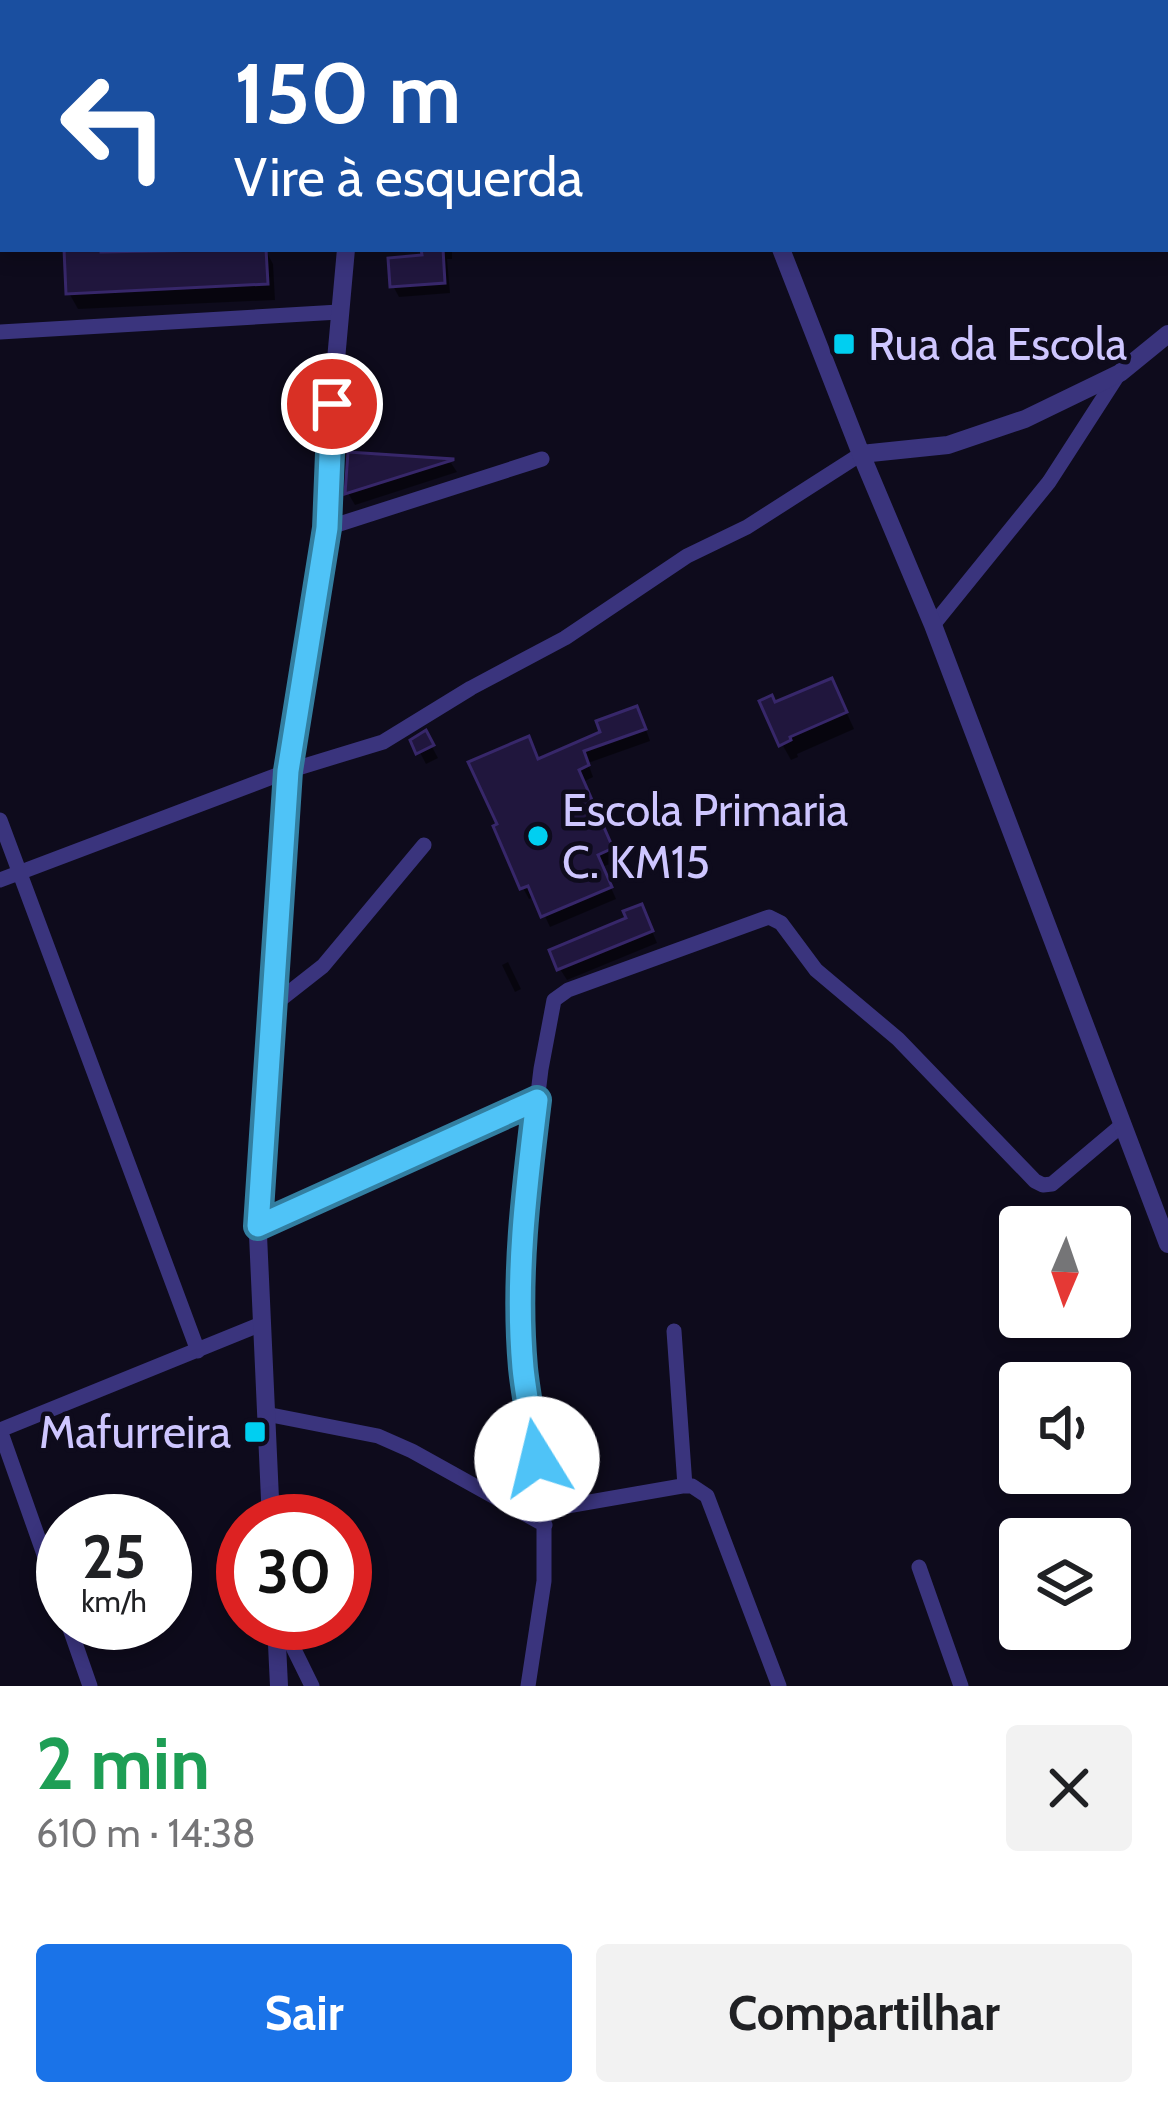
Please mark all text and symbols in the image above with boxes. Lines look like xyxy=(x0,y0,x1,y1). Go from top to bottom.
text: 150 m xyxy=(234,42,461,144)
icon: left xyxy=(36,48,192,204)
text: Vire à esquerda xyxy=(234,144,583,210)
place label: Rua da Escola xyxy=(868,317,1127,371)
marker: Rua da Escola xyxy=(831,331,857,357)
pin xyxy=(281,353,383,455)
icon: arrive xyxy=(299,371,365,437)
place label: Escola Primaria C. KM15 xyxy=(562,783,849,889)
marker: Escola Primaria C. KM15 xyxy=(525,823,551,849)
north arrow xyxy=(999,1206,1131,1338)
map controls xyxy=(999,1206,1131,1650)
button: sound xyxy=(999,1362,1131,1494)
position arrow xyxy=(474,1396,600,1522)
place label: Mafurreira xyxy=(39,1405,231,1459)
marker: Mafurreira xyxy=(242,1419,268,1445)
speed limit sign: 30 xyxy=(216,1494,372,1650)
button: layers xyxy=(999,1518,1131,1650)
text: 25 xyxy=(82,1520,146,1593)
text: km/h xyxy=(81,1583,147,1620)
text: 2 min xyxy=(36,1720,210,1807)
button: close xyxy=(1006,1725,1132,1851)
text: 610 m · 14:38 xyxy=(36,1809,256,1857)
button: Sair xyxy=(36,1944,572,2082)
button: Compartilhar xyxy=(596,1944,1132,2082)

